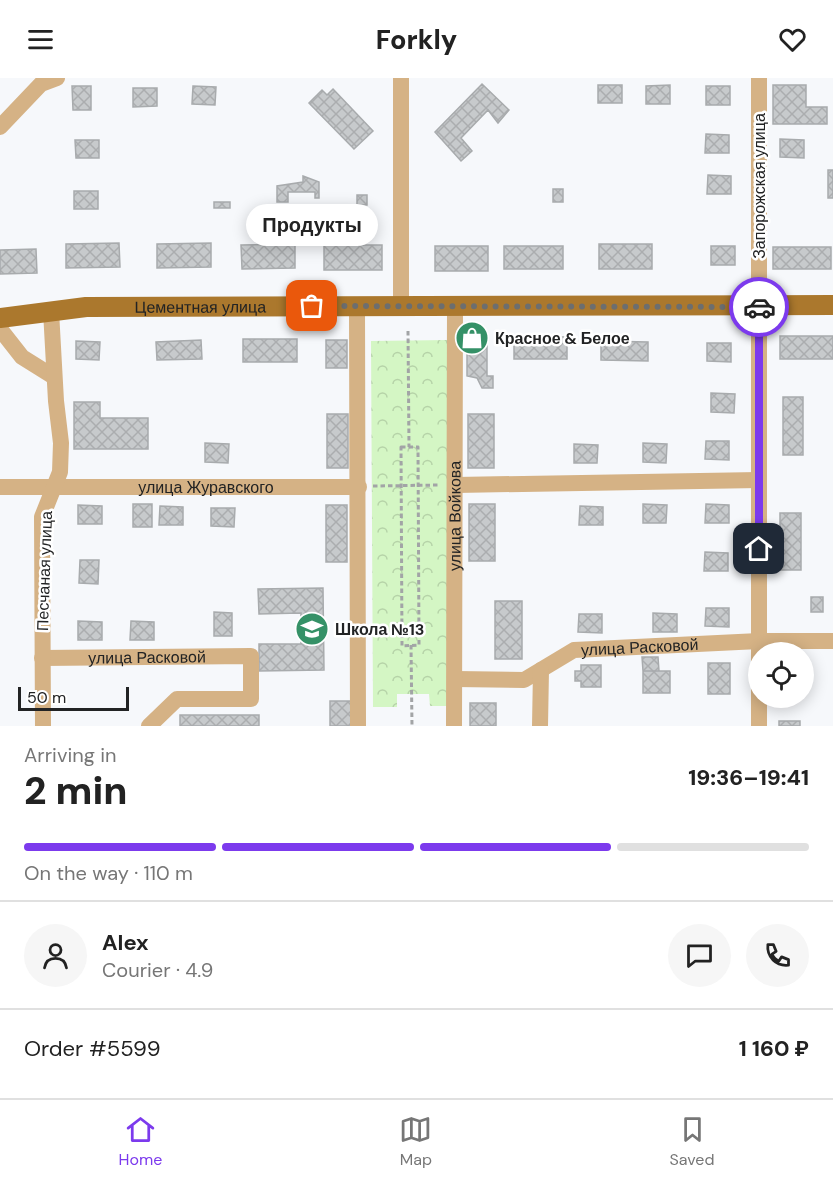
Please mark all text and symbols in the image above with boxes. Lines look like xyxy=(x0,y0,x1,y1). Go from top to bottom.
text: Forkly xyxy=(376,22,457,57)
icon: menu xyxy=(24,23,57,56)
icon: heart xyxy=(776,23,809,56)
street label: Запорожская улица xyxy=(749,113,770,259)
callout: Продукты xyxy=(246,204,378,246)
text: Продукты xyxy=(262,212,362,238)
courier xyxy=(729,277,789,337)
pin xyxy=(286,280,337,331)
icon: bag xyxy=(295,289,328,322)
icon: car xyxy=(743,291,776,324)
street label: Цементная улица xyxy=(135,297,266,318)
shop icon: Красное & Белое xyxy=(454,320,490,356)
place label: Красное & Белое xyxy=(495,328,630,349)
street label: улица Войкова xyxy=(444,461,466,571)
street label: улица Журавского xyxy=(138,477,274,498)
street label: Песчаная улица xyxy=(32,511,57,631)
pin xyxy=(733,523,784,574)
icon: home xyxy=(742,532,775,565)
school or university icon: Школа №13 xyxy=(294,611,330,647)
place label: Школа №13 xyxy=(335,619,424,640)
street label: улица Расковой xyxy=(580,634,699,661)
map controls xyxy=(748,642,814,708)
button: locate xyxy=(748,642,814,708)
street label: улица Расковой xyxy=(88,646,206,669)
scale bar xyxy=(18,684,129,712)
text: 50 m xyxy=(27,687,66,708)
text: Arriving in xyxy=(24,742,116,768)
text: 19:36–19:41 xyxy=(688,763,809,792)
text: 2 min xyxy=(24,765,128,816)
text: On the way · 110 m xyxy=(24,860,193,886)
button: person xyxy=(24,924,87,987)
button: chat xyxy=(668,924,731,987)
button: phone xyxy=(746,924,809,987)
text: Alex xyxy=(102,928,149,957)
text: Courier · 4.9 xyxy=(102,957,213,983)
text: Order #5599 xyxy=(24,1034,161,1063)
text: 1 160 ₽ xyxy=(739,1034,809,1063)
tab: Home xyxy=(119,1113,162,1170)
tab: Map xyxy=(399,1113,432,1170)
tab: Saved xyxy=(670,1113,714,1170)

